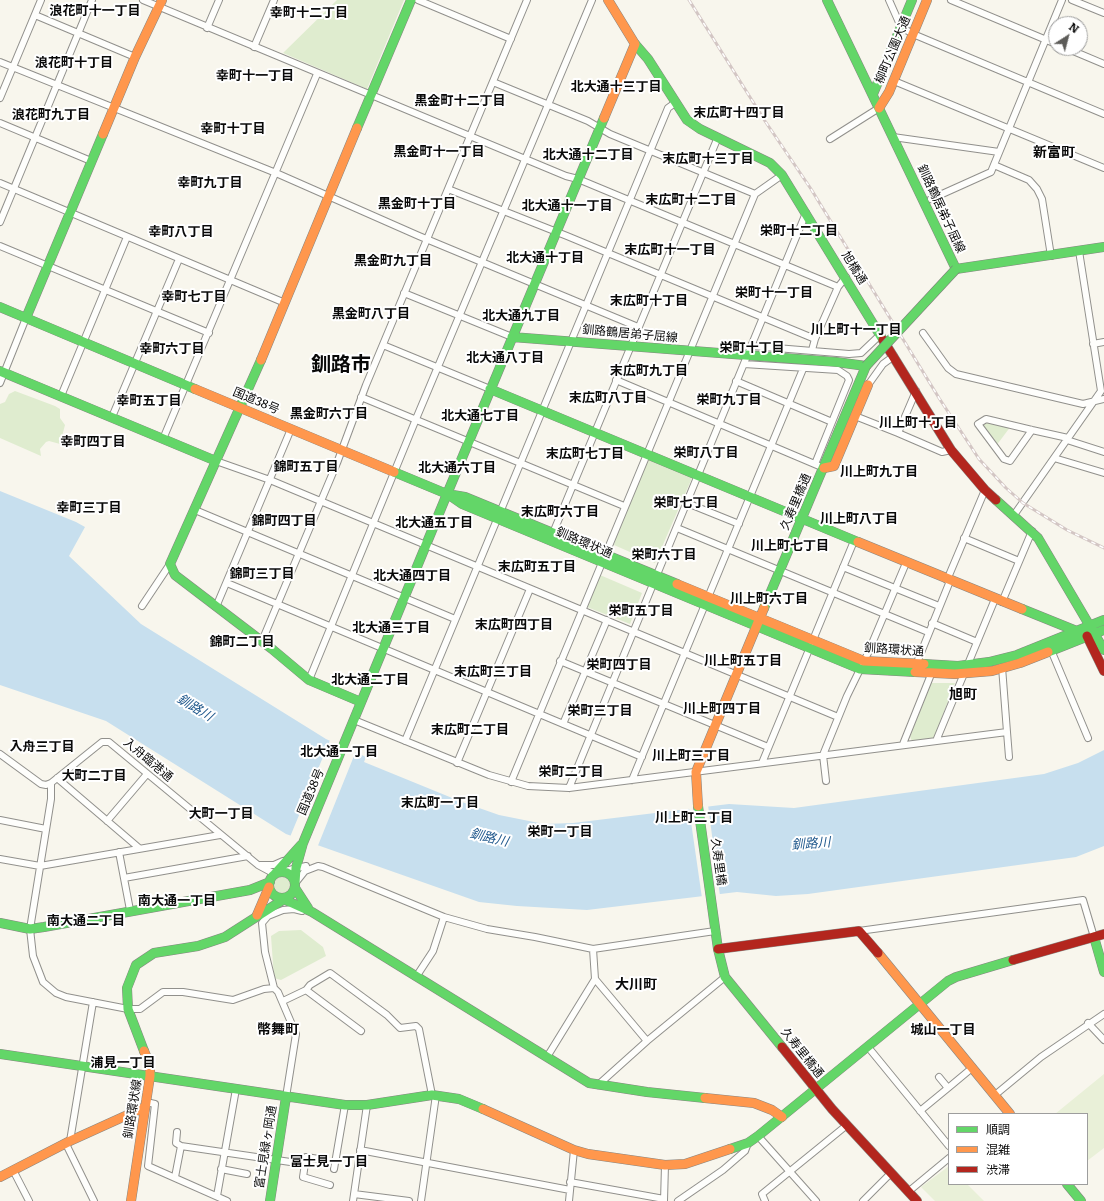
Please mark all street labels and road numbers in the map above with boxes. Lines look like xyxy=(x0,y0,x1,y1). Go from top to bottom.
street label: 柳町公園大通 xyxy=(872,14,914,86)
street label: 釧路鶴居弟子屈線 xyxy=(914,162,968,256)
street label: 旭橋通 xyxy=(838,249,870,287)
street label: 釧路鶴居弟子屈線 xyxy=(582,323,678,345)
street label: 国道38号 xyxy=(231,385,281,417)
street label: 久寿里橋通 xyxy=(778,472,814,532)
street label: 釧路環状通 xyxy=(554,525,614,561)
street label: 釧路環状通 xyxy=(864,641,924,659)
street label: 入舟臨港通 xyxy=(120,735,176,785)
street label: 国道38号 xyxy=(295,767,327,817)
street label: 久寿里橋 xyxy=(708,837,728,887)
street label: 久寿里橋通 xyxy=(778,1025,826,1081)
street label: 釧路環状線 xyxy=(121,1078,145,1140)
street label: 富士見緑ヶ岡通 xyxy=(252,1104,280,1190)

